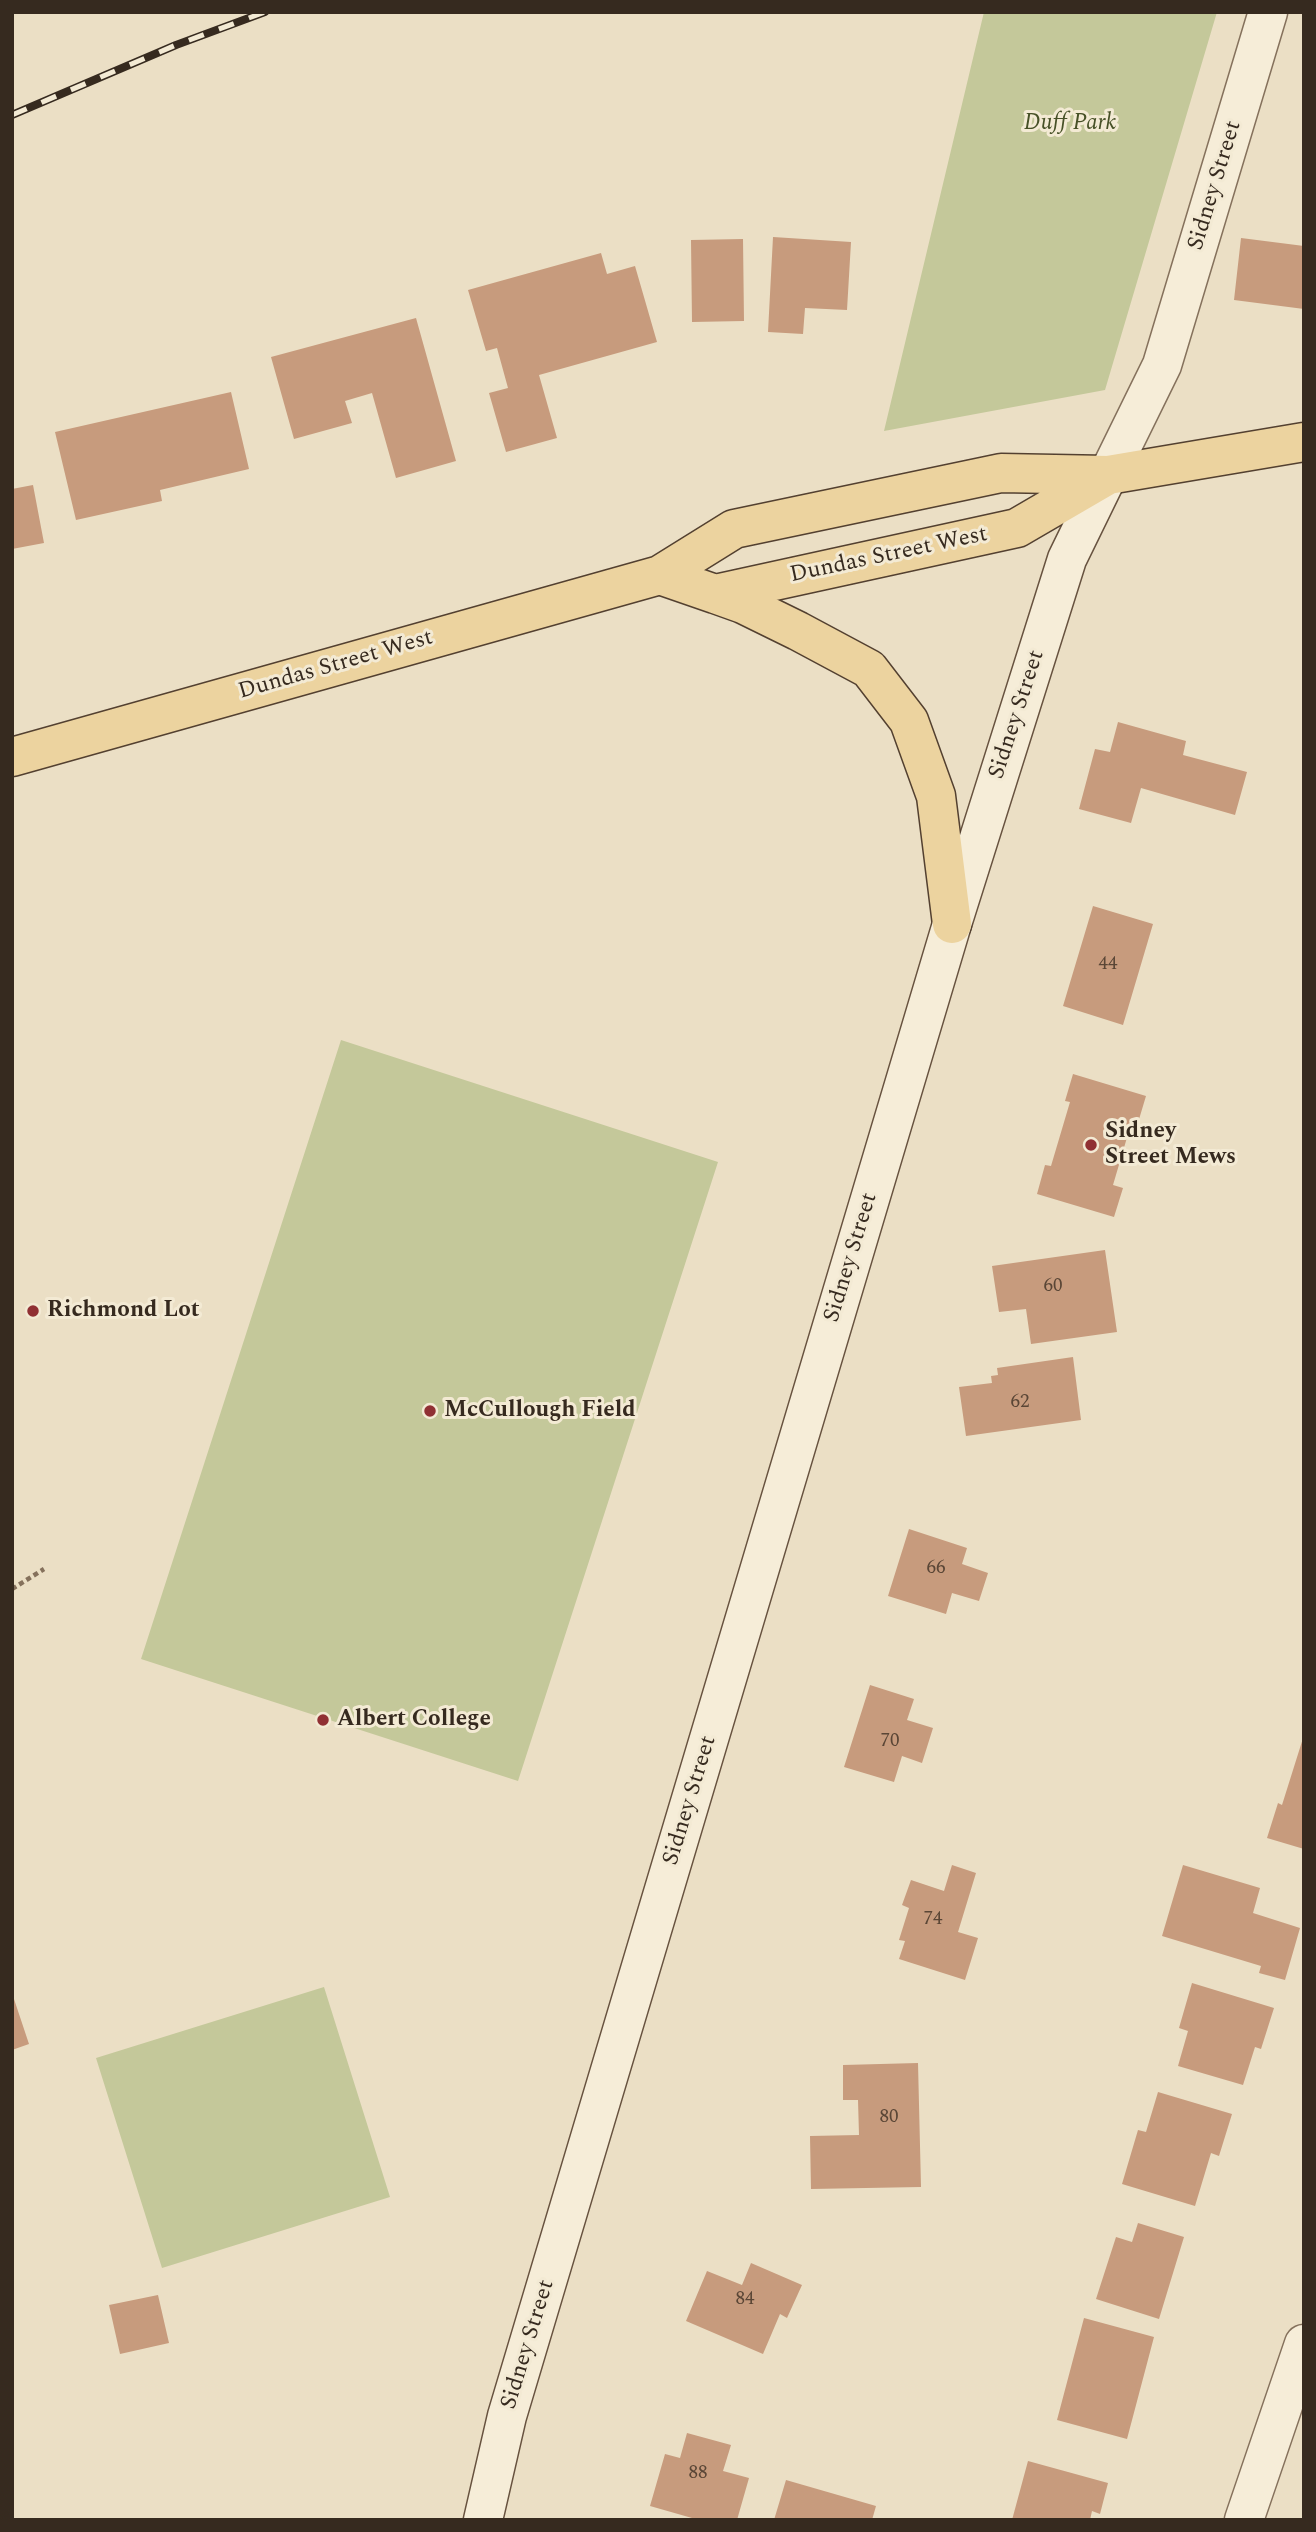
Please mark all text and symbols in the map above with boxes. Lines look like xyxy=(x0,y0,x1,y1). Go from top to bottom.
park label: Duff Park xyxy=(1024,110,1116,138)
street label: Sidney Street xyxy=(1183,118,1249,254)
street label: Dundas Street West xyxy=(788,522,990,590)
street label: Dundas Street West xyxy=(236,625,436,707)
street label: Sidney Street xyxy=(984,647,1052,783)
house number: 44 xyxy=(1099,954,1117,976)
place label: Sidney Street Mews xyxy=(1105,1118,1236,1172)
marker: Sidney Street Mews xyxy=(1083,1137,1099,1153)
street label: Sidney Street xyxy=(819,1190,885,1326)
house number: 60 xyxy=(1044,1276,1062,1298)
place label: Richmond Lot xyxy=(47,1297,200,1325)
marker: Richmond Lot xyxy=(25,1303,41,1319)
house number: 62 xyxy=(1011,1392,1029,1414)
place label: McCullough Field xyxy=(444,1397,636,1425)
marker: McCullough Field xyxy=(422,1403,438,1419)
house number: 66 xyxy=(927,1558,945,1580)
place label: Albert College xyxy=(337,1706,491,1734)
marker: Albert College xyxy=(315,1712,331,1728)
house number: 70 xyxy=(881,1731,899,1753)
street label: Sidney Street xyxy=(658,1733,724,1869)
house number: 74 xyxy=(924,1909,942,1931)
house number: 80 xyxy=(880,2107,898,2129)
street label: Sidney Street xyxy=(496,2277,562,2413)
house number: 84 xyxy=(736,2289,754,2311)
house number: 88 xyxy=(689,2463,707,2485)

